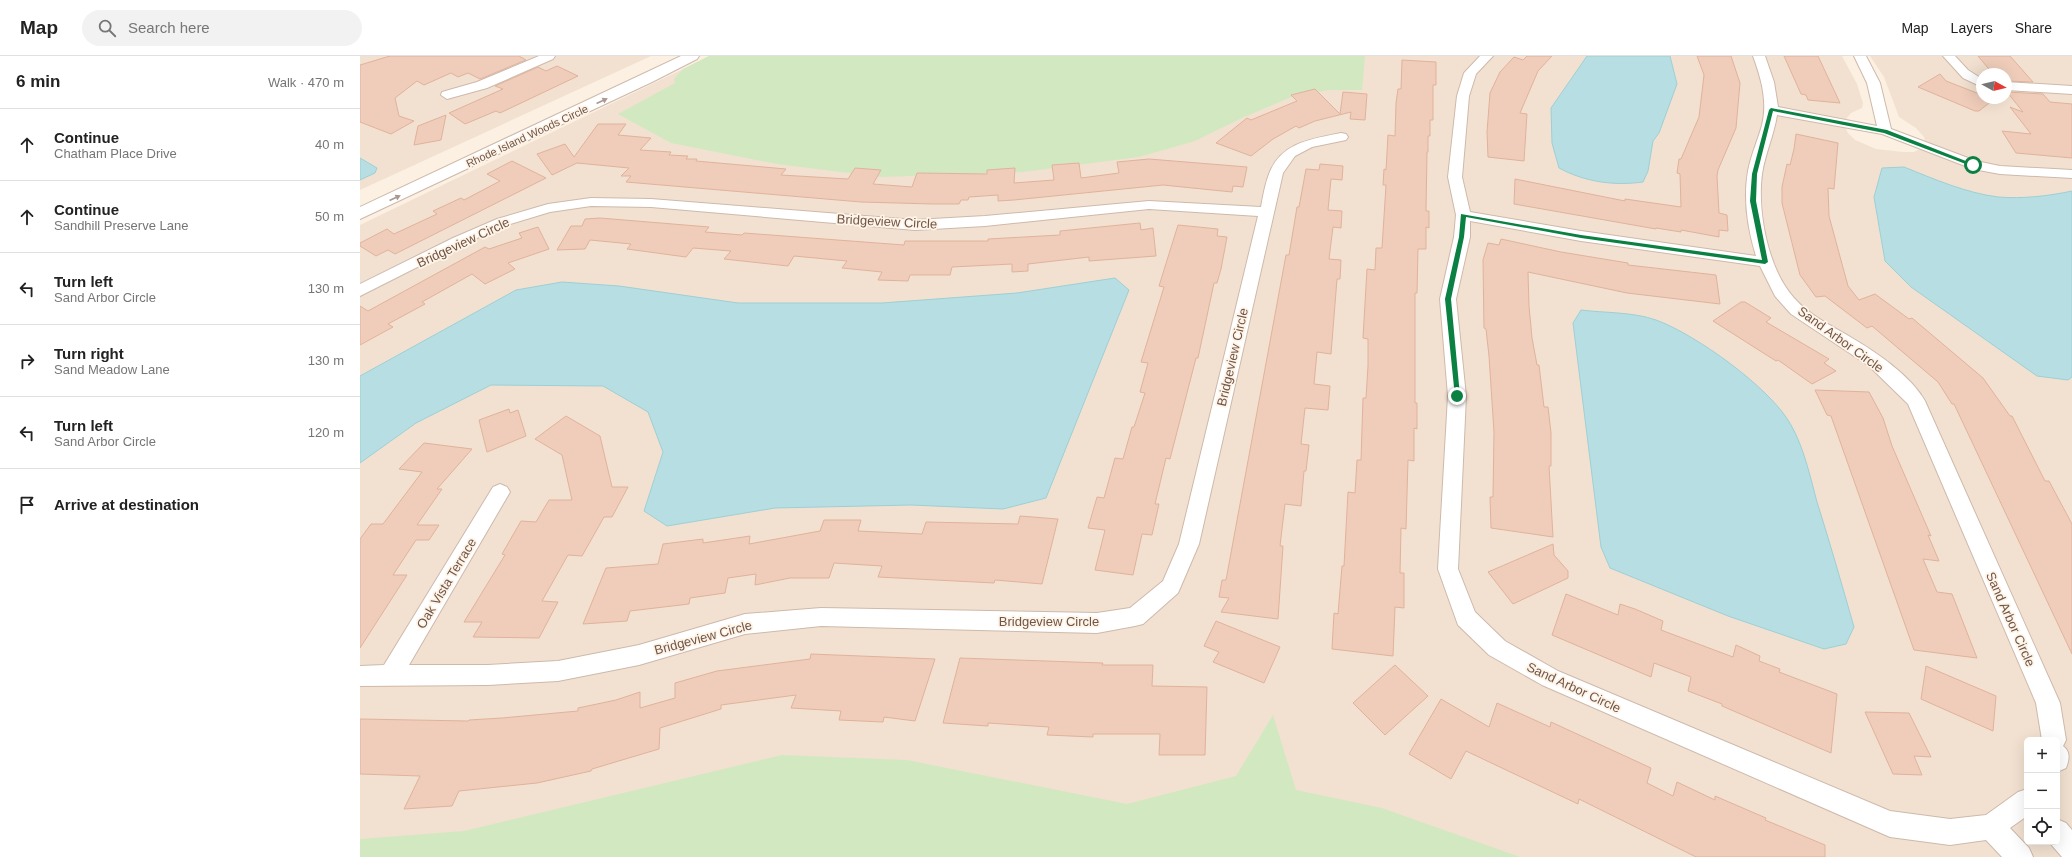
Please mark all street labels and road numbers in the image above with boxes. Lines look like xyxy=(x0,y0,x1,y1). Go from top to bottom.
street label: Rhode Island Woods Circle xyxy=(464,102,590,170)
street label: Bridgeview Circle xyxy=(836,211,938,232)
street label: Bridgeview Circle xyxy=(415,214,512,270)
street label: Sand Arbor Circle xyxy=(1795,303,1886,375)
street label: Bridgeview Circle xyxy=(1214,307,1251,408)
street label: Oak Vista Terrace xyxy=(414,535,479,631)
street label: Sand Arbor Circle xyxy=(1983,570,2038,669)
street label: Bridgeview Circle xyxy=(999,614,1099,629)
street label: Bridgeview Circle xyxy=(653,617,754,658)
street label: Sand Arbor Circle xyxy=(1524,659,1623,716)

